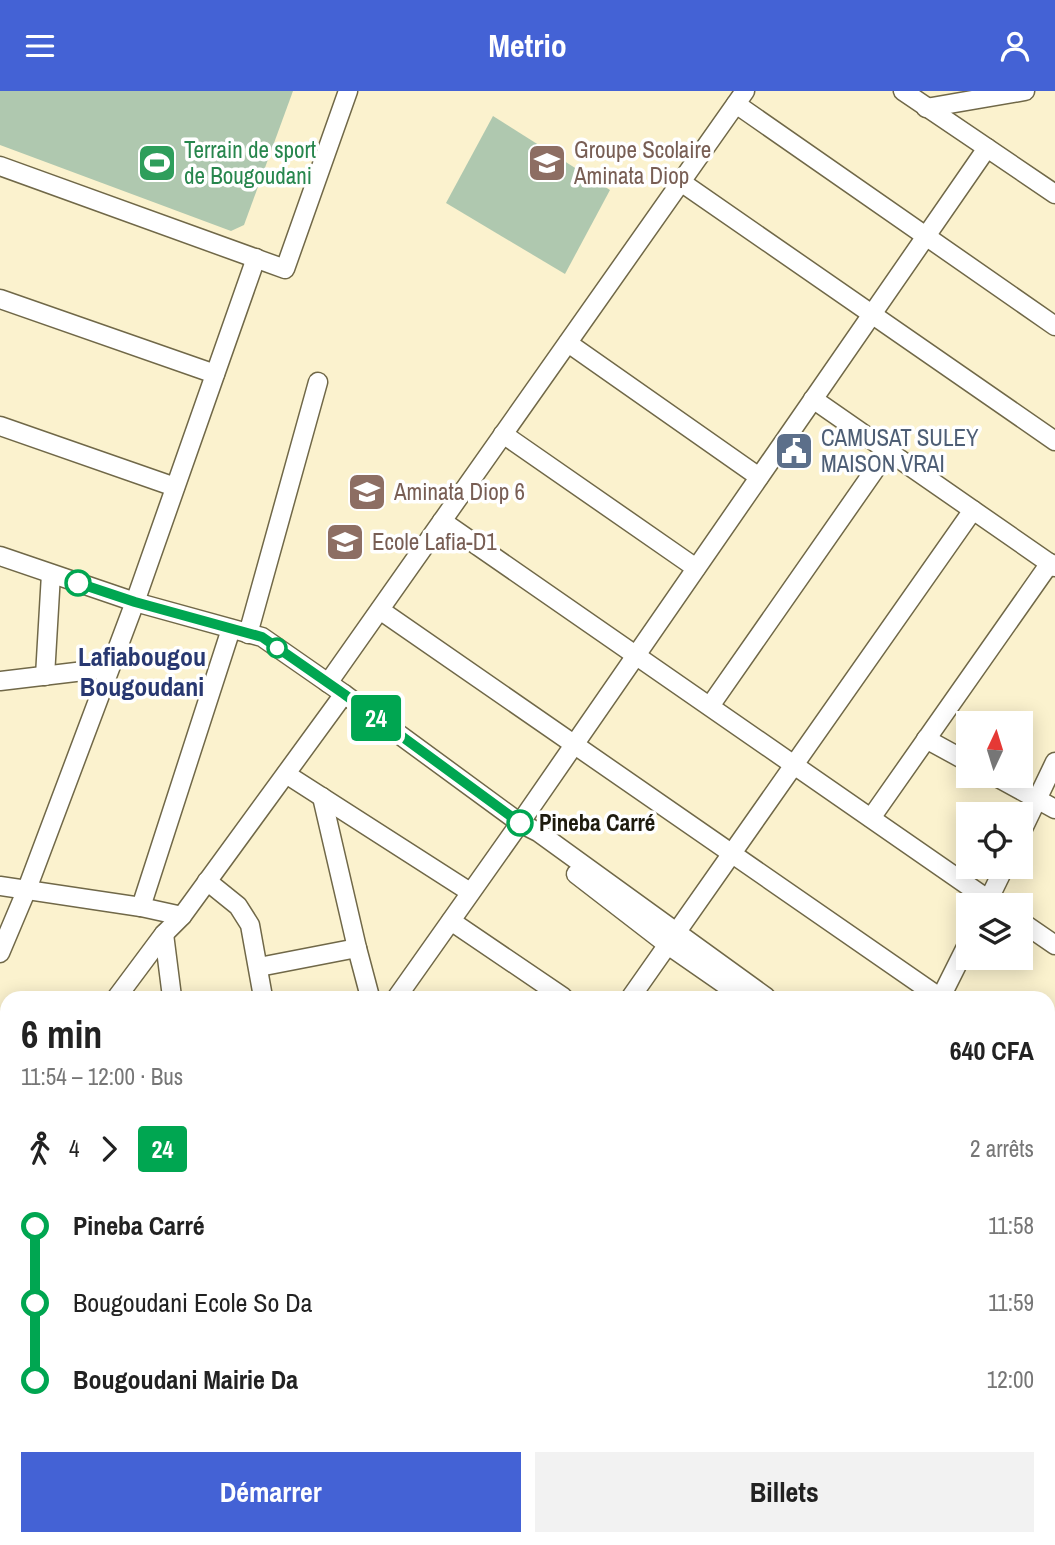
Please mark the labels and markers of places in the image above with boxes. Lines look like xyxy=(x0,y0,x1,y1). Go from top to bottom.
place label: Terrain de sport de Bougoudani xyxy=(184,134,316,191)
place label: Groupe Scolaire Aminata Diop xyxy=(573,134,711,191)
sports icon: Terrain de sport de Bougoudani xyxy=(136,142,178,184)
school or university icon: Groupe Scolaire Aminata Diop xyxy=(526,142,568,184)
place label: CAMUSAT SULEY MAISON VRAI xyxy=(821,422,979,479)
public building icon: CAMUSAT SULEY MAISON VRAI xyxy=(773,430,815,472)
school or university icon: Aminata Diop 6 xyxy=(346,471,388,513)
place label: Aminata Diop 6 xyxy=(393,476,525,507)
school or university icon: Ecole Lafia-D1 xyxy=(324,521,366,563)
place label: Ecole Lafia-D1 xyxy=(372,526,497,557)
unlabelled marker xyxy=(65,570,91,596)
unlabelled marker xyxy=(267,638,287,658)
place label: Pineba Carré xyxy=(539,807,655,838)
marker: Pineba Carré xyxy=(507,810,533,836)

